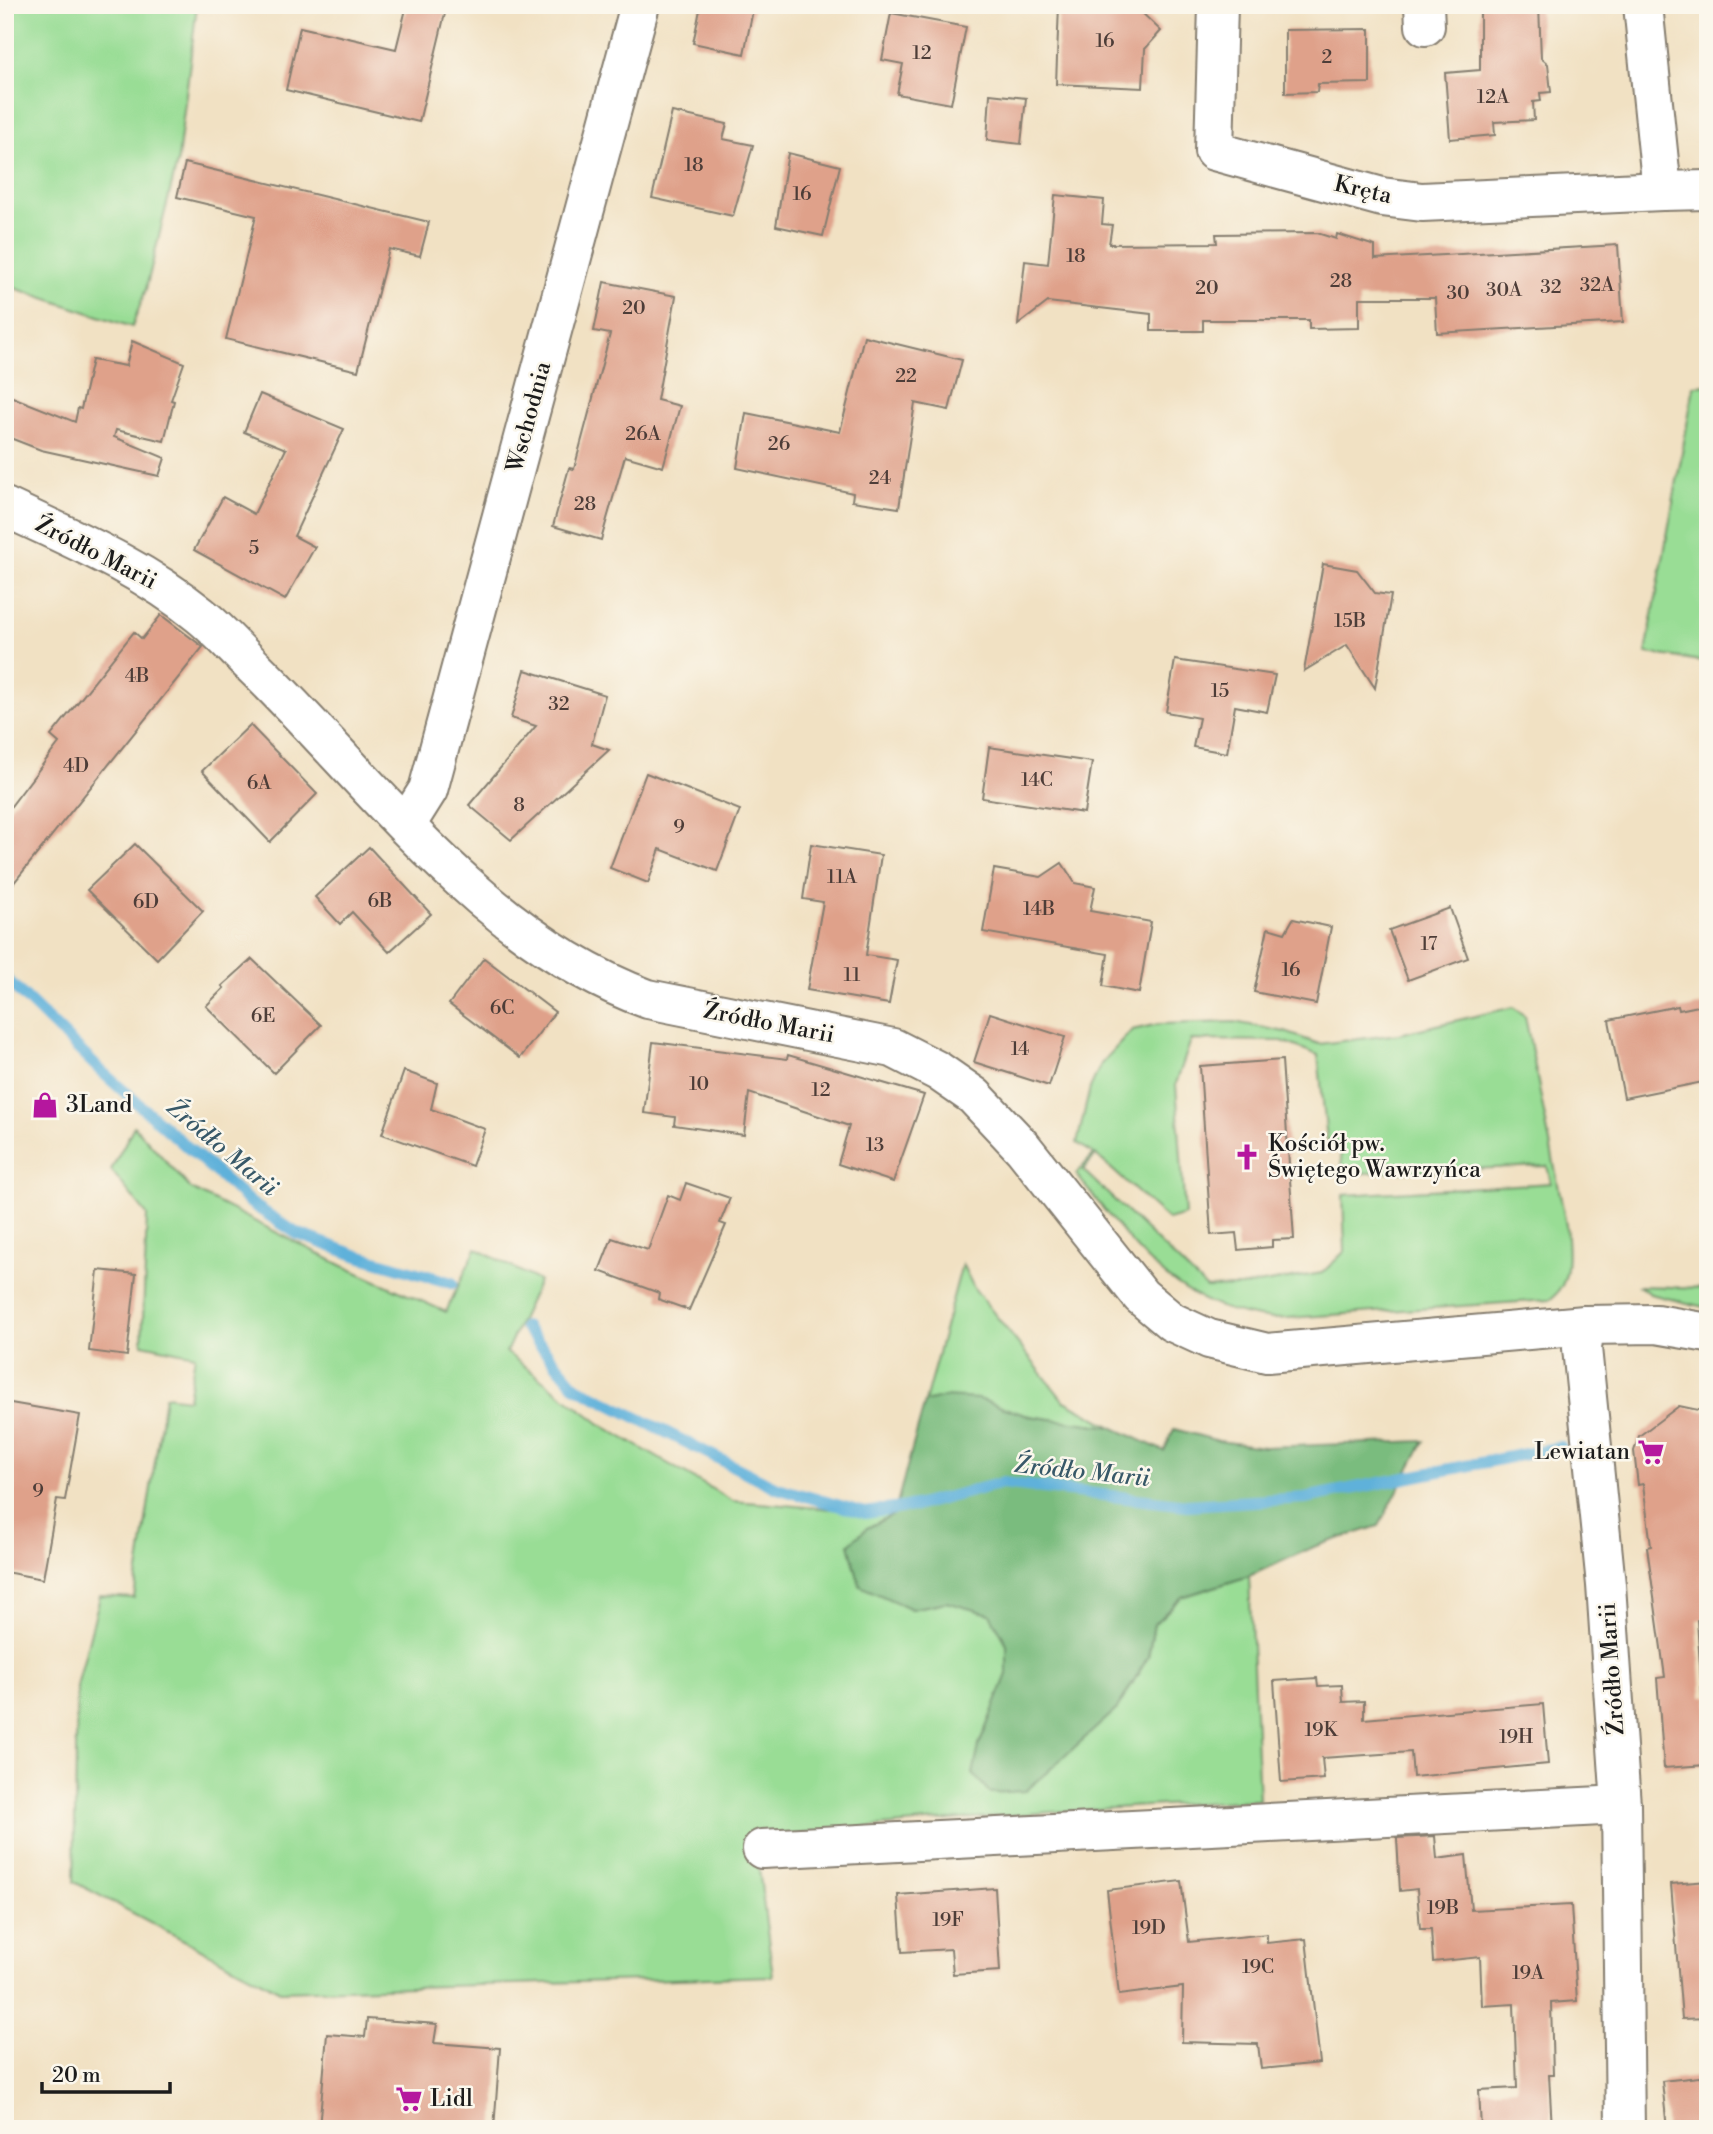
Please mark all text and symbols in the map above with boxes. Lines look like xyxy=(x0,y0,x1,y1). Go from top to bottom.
house number: 16 xyxy=(1095,29,1115,53)
house number: 12 xyxy=(912,41,932,65)
house number: 2 xyxy=(1322,45,1332,69)
house number: 12A xyxy=(1477,85,1510,109)
house number: 18 xyxy=(684,153,704,177)
street label: Kręta xyxy=(1331,170,1395,210)
house number: 16 xyxy=(792,182,812,206)
house number: 18 xyxy=(1066,244,1086,268)
house number: 28 xyxy=(1330,269,1352,293)
house number: 32A xyxy=(1580,273,1615,297)
house number: 32 xyxy=(1540,275,1562,299)
house number: 20 xyxy=(1195,276,1219,300)
house number: 30A xyxy=(1486,278,1523,302)
house number: 30 xyxy=(1446,281,1470,305)
house number: 20 xyxy=(622,296,646,320)
street label: Wschodnia xyxy=(501,358,557,476)
house number: 22 xyxy=(895,364,917,388)
house number: 26A xyxy=(625,422,662,446)
house number: 26 xyxy=(768,432,790,456)
house number: 24 xyxy=(869,466,891,490)
house number: 28 xyxy=(574,492,596,516)
street label: Źródło Marii xyxy=(31,509,162,596)
house number: 5 xyxy=(249,536,259,560)
house number: 15B xyxy=(1334,609,1366,633)
house number: 4B xyxy=(125,664,149,688)
house number: 15 xyxy=(1211,679,1229,703)
house number: 32 xyxy=(548,692,570,716)
house number: 4D xyxy=(63,754,89,778)
house number: 14C xyxy=(1021,768,1053,792)
house number: 6A xyxy=(247,771,272,795)
house number: 8 xyxy=(513,793,525,817)
house number: 9 xyxy=(673,815,685,839)
house number: 11A xyxy=(827,865,858,889)
house number: 6B xyxy=(368,889,392,913)
house number: 6D xyxy=(133,890,159,914)
house number: 14B xyxy=(1023,897,1055,921)
house number: 17 xyxy=(1421,932,1438,956)
house number: 16 xyxy=(1281,958,1301,982)
house number: 11 xyxy=(844,963,861,987)
street label: Źródło Marii xyxy=(701,995,837,1049)
house number: 6C xyxy=(490,996,514,1020)
house number: 6E xyxy=(251,1004,275,1028)
house number: 14 xyxy=(1011,1037,1029,1061)
house number: 10 xyxy=(689,1072,709,1096)
house number: 12 xyxy=(811,1078,831,1102)
shop icon: 3Land xyxy=(30,1090,60,1120)
place label: 3Land xyxy=(66,1091,132,1119)
water label: Źródło Marii xyxy=(160,1091,286,1204)
place label: Kościół pw. Świętego Wawrzyńca xyxy=(1268,1130,1481,1184)
house number: 13 xyxy=(866,1133,884,1157)
church icon: Kościół pw. Świętego Wawrzyńca xyxy=(1232,1142,1262,1172)
supermarket icon: Lewiatan xyxy=(1636,1437,1666,1467)
place label: Lewiatan xyxy=(1534,1438,1630,1466)
water label: Źródło Marii xyxy=(1013,1448,1152,1494)
house number: 9 xyxy=(32,1479,44,1503)
street label: Źródło Marii xyxy=(1591,1602,1631,1736)
house number: 19K xyxy=(1305,1718,1339,1742)
house number: 19H xyxy=(1499,1725,1533,1749)
house number: 19B xyxy=(1427,1896,1459,1920)
house number: 19F xyxy=(932,1908,964,1932)
house number: 19D xyxy=(1132,1916,1166,1940)
house number: 19C xyxy=(1242,1955,1274,1979)
house number: 19A xyxy=(1512,1961,1545,1985)
scale bar xyxy=(42,2050,170,2094)
text: 20 m xyxy=(52,2063,101,2089)
supermarket icon: Lidl xyxy=(394,2084,424,2114)
place label: Lidl xyxy=(430,2085,473,2113)

